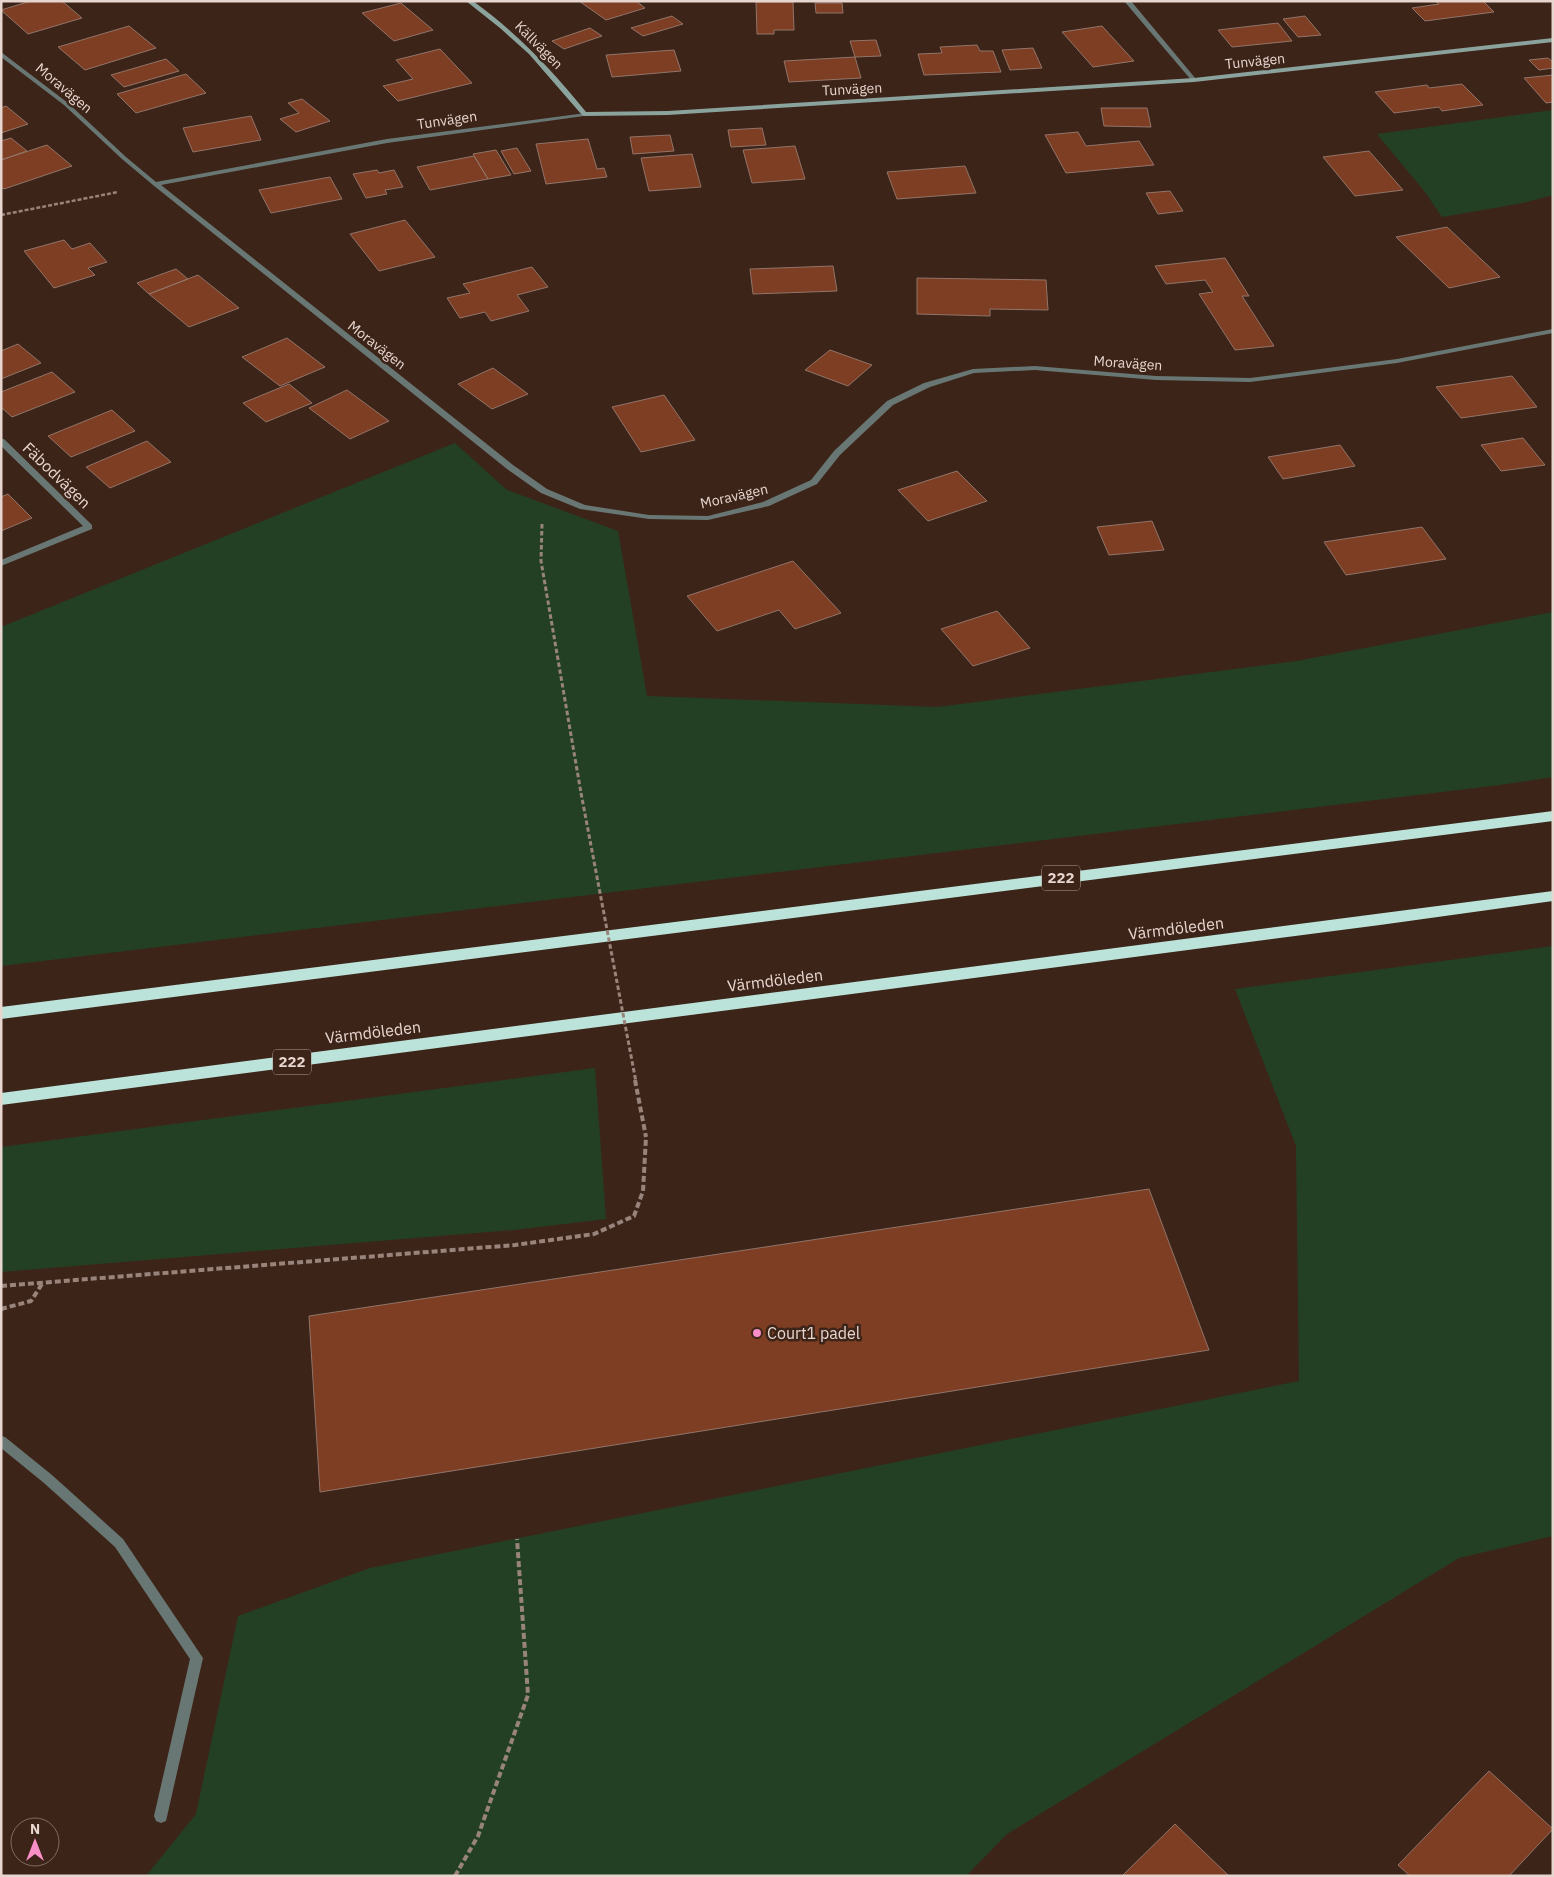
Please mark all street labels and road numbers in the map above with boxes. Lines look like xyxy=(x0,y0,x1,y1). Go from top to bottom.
street label: Källvägen xyxy=(511,17,567,73)
street label: Tunvägen xyxy=(1224,49,1286,73)
street label: Moravägen xyxy=(32,59,96,117)
street label: Tunvägen xyxy=(821,78,883,100)
street label: Tunvägen xyxy=(416,107,478,133)
street label: Moravägen xyxy=(344,317,410,373)
street label: Moravägen xyxy=(1093,352,1163,374)
street label: Fäbodvägen xyxy=(19,438,95,512)
street label: Moravägen xyxy=(698,479,770,513)
road number: 222 xyxy=(1042,866,1080,890)
street label: Värmdöleden xyxy=(1127,912,1225,944)
street label: Värmdöleden xyxy=(726,964,824,996)
street label: Värmdöleden xyxy=(324,1016,422,1048)
road number: 222 xyxy=(273,1050,311,1074)

